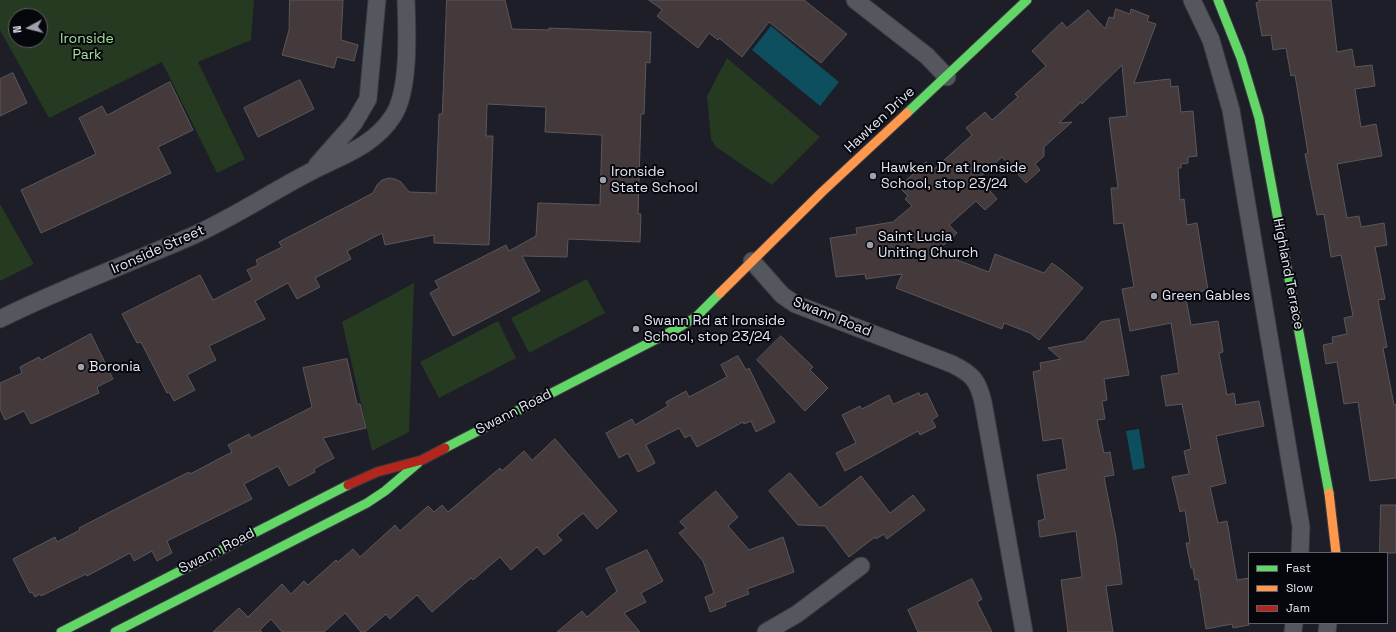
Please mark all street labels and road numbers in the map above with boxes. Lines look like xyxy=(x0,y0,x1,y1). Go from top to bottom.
street label: Hawken Drive xyxy=(842,83,918,157)
street label: Highland Terrace xyxy=(1269,217,1307,331)
street label: Ironside Street xyxy=(109,222,207,278)
street label: Swann Road xyxy=(790,294,874,340)
street label: Swann Road xyxy=(473,386,555,438)
street label: Swann Road xyxy=(176,525,258,577)

